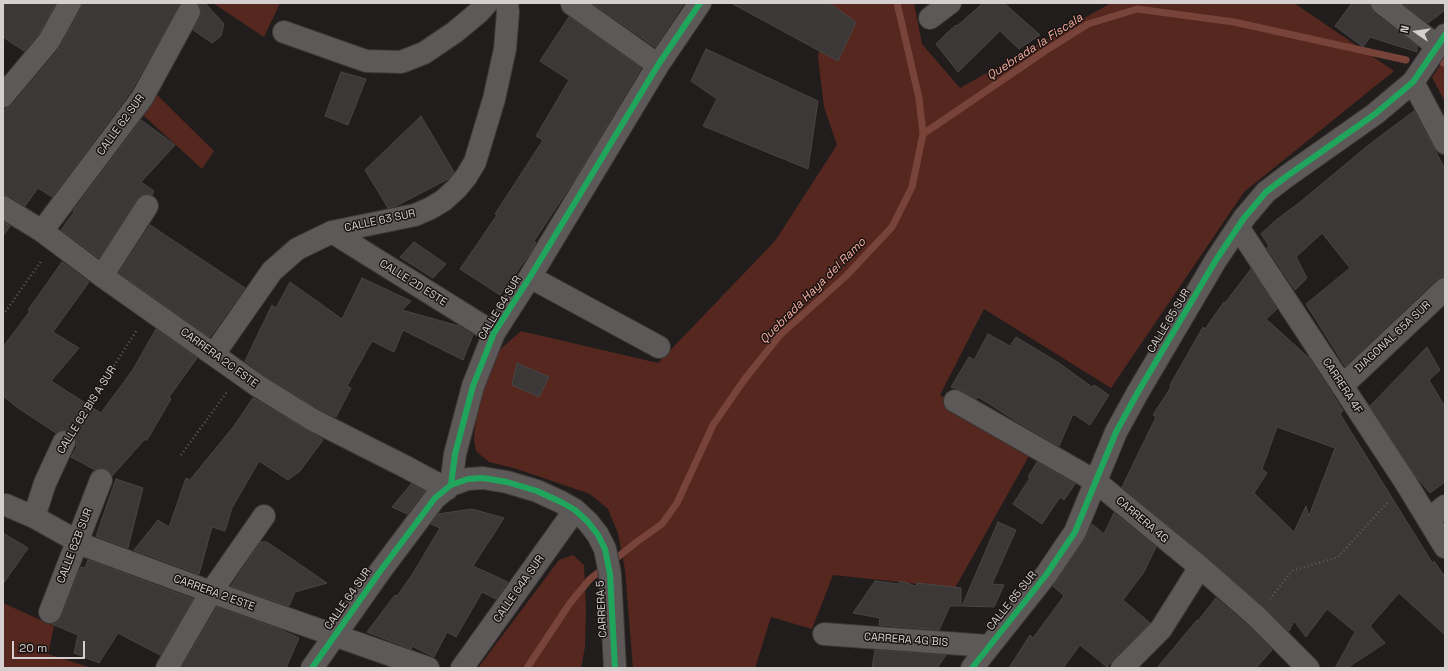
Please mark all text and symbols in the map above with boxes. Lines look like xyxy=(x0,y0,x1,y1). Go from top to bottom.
water label: Quebrada la Fiscala xyxy=(984,11,1086,83)
north arrow xyxy=(1396,12,1436,52)
text: N xyxy=(1397,24,1412,34)
street label: CALLE 62 SUR xyxy=(94,92,148,158)
street label: CALLE 63 SUR xyxy=(343,207,417,235)
water label: Quebrada Haya del Ramo xyxy=(757,235,869,347)
street label: CALLE 2D ESTE xyxy=(377,257,449,309)
street label: CALLE 64 SUR xyxy=(476,274,524,342)
street label: CALLE 65 SUR xyxy=(1145,287,1193,355)
street label: DIAGONAL 65A SUR xyxy=(1352,299,1434,375)
street label: CARRERA 2C ESTE xyxy=(178,325,260,391)
street label: CARRERA 4F xyxy=(1319,356,1365,416)
street label: CALLE 62 BIS A SUR xyxy=(55,364,119,456)
street label: CARRERA 4G xyxy=(1113,494,1171,546)
street label: CALLE 62B SUR xyxy=(55,507,95,585)
street label: CALLE 64A SUR xyxy=(491,553,547,625)
street label: CALLE 64 SUR xyxy=(322,566,374,632)
street label: CALLE 65 SUR xyxy=(984,569,1040,633)
street label: CARRERA 2 ESTE xyxy=(172,572,256,614)
street label: CARRERA 5 xyxy=(594,580,610,638)
street label: CARRERA 4G BIS xyxy=(863,630,949,650)
scale bar xyxy=(14,633,87,659)
text: 20 m xyxy=(19,640,47,656)

